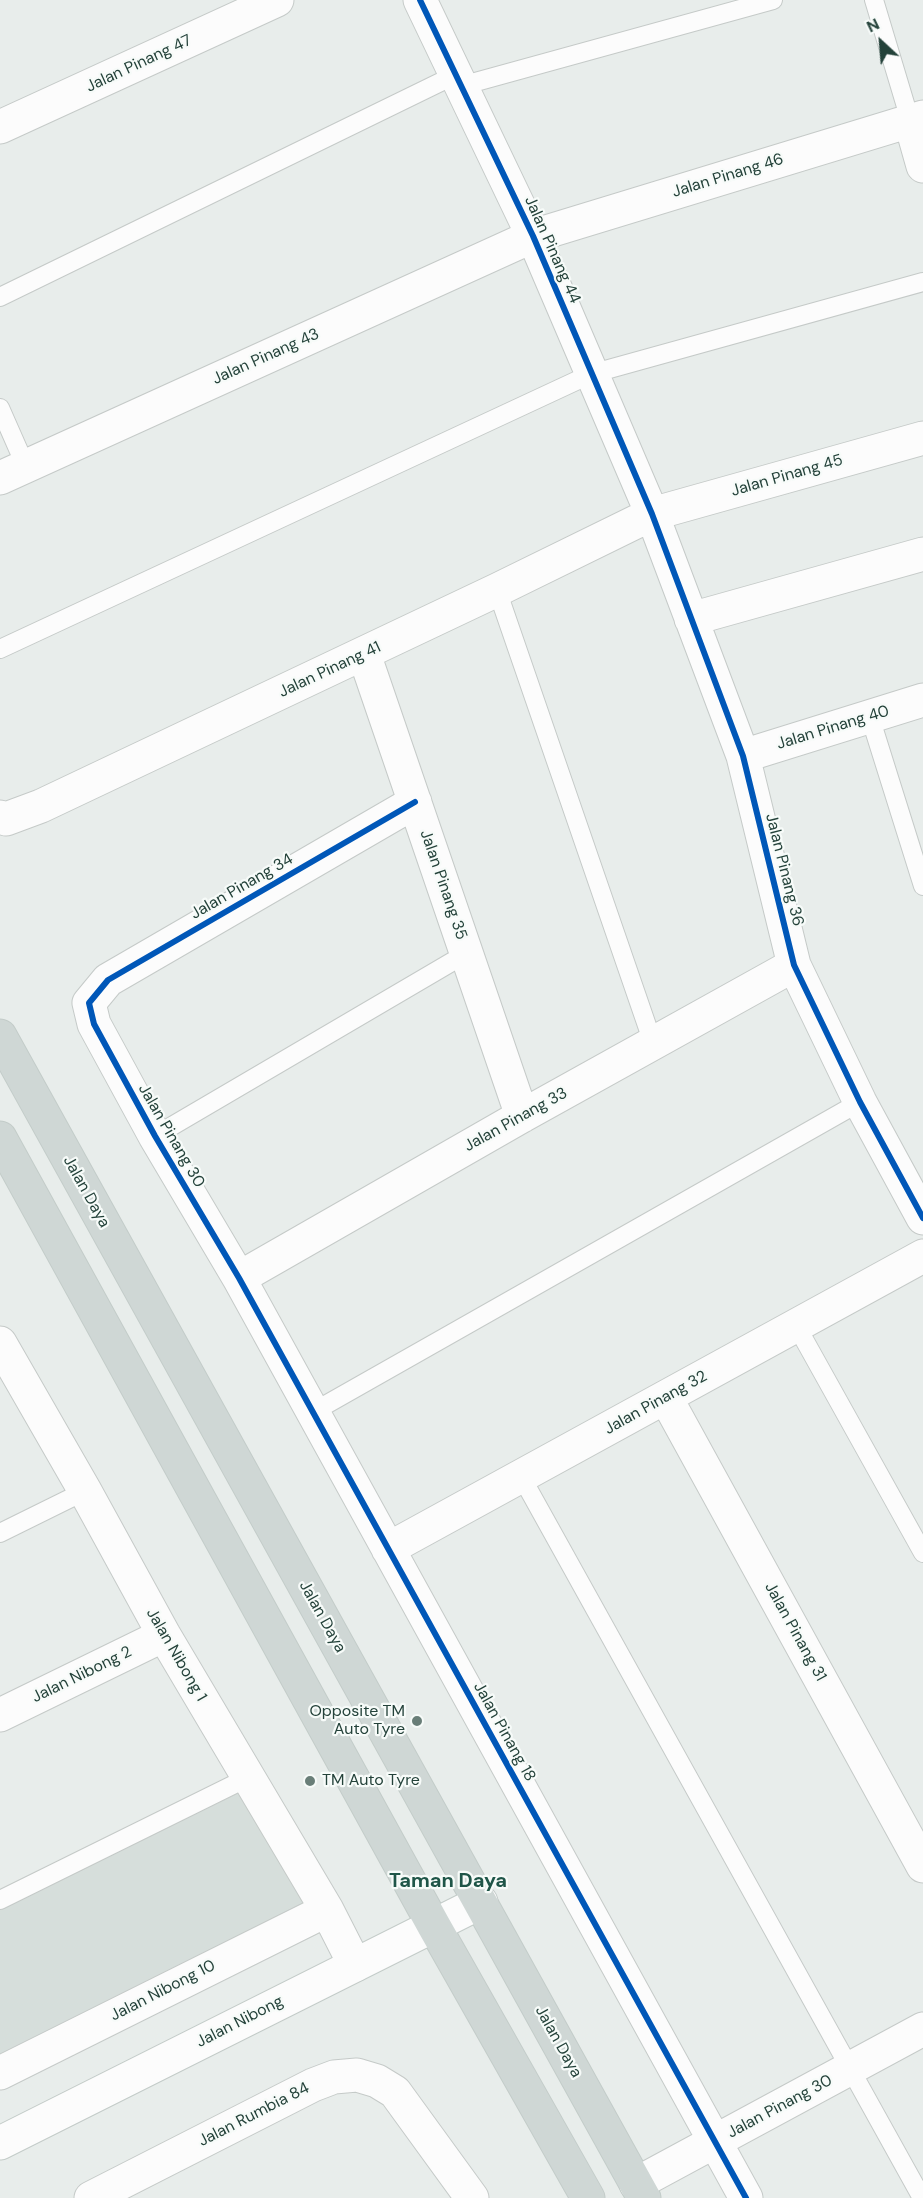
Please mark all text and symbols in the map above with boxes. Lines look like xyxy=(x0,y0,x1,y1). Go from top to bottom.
north arrow xyxy=(851,12,911,72)
text: N xyxy=(863,13,883,37)
street label: Jalan Pinang 47 xyxy=(83,31,195,97)
street label: Jalan Pinang 46 xyxy=(670,150,786,202)
street label: Jalan Pinang 44 xyxy=(520,193,584,307)
street label: Jalan Pinang 43 xyxy=(210,325,322,389)
street label: Jalan Pinang 45 xyxy=(729,451,845,501)
street label: Jalan Pinang 41 xyxy=(276,638,384,702)
street label: Jalan Pinang 40 xyxy=(775,702,891,754)
street label: Jalan Pinang 36 xyxy=(761,812,807,928)
street label: Jalan Pinang 35 xyxy=(415,827,471,943)
street label: Jalan Pinang 34 xyxy=(187,850,297,924)
street label: Jalan Pinang 30 xyxy=(134,1081,208,1191)
street label: Jalan Pinang 33 xyxy=(461,1084,571,1156)
street label: Jalan Daya xyxy=(58,1153,114,1231)
street label: Jalan Pinang 32 xyxy=(601,1367,711,1439)
street label: Jalan Daya xyxy=(294,1578,350,1656)
street label: Jalan Pinang 31 xyxy=(760,1579,830,1685)
street label: Jalan Nibong 1 xyxy=(142,1605,210,1705)
street label: Jalan Nibong 2 xyxy=(29,1643,135,1707)
street label: Jalan Pinang 18 xyxy=(469,1679,539,1785)
place label: Opposite TM Auto Tyre xyxy=(309,1702,405,1740)
marker: Opposite TM Auto Tyre xyxy=(410,1714,424,1728)
place label: TM Auto Tyre xyxy=(322,1771,420,1791)
marker: TM Auto Tyre xyxy=(303,1774,317,1788)
district label: Taman Daya xyxy=(389,1870,507,1894)
street label: Jalan Nibong 10 xyxy=(107,1956,219,2026)
street label: Jalan Nibong xyxy=(193,1992,287,2052)
street label: Jalan Daya xyxy=(530,2003,586,2081)
street label: Jalan Pinang 30 xyxy=(724,2071,836,2143)
street label: Jalan Rumbia 84 xyxy=(195,2079,313,2151)

